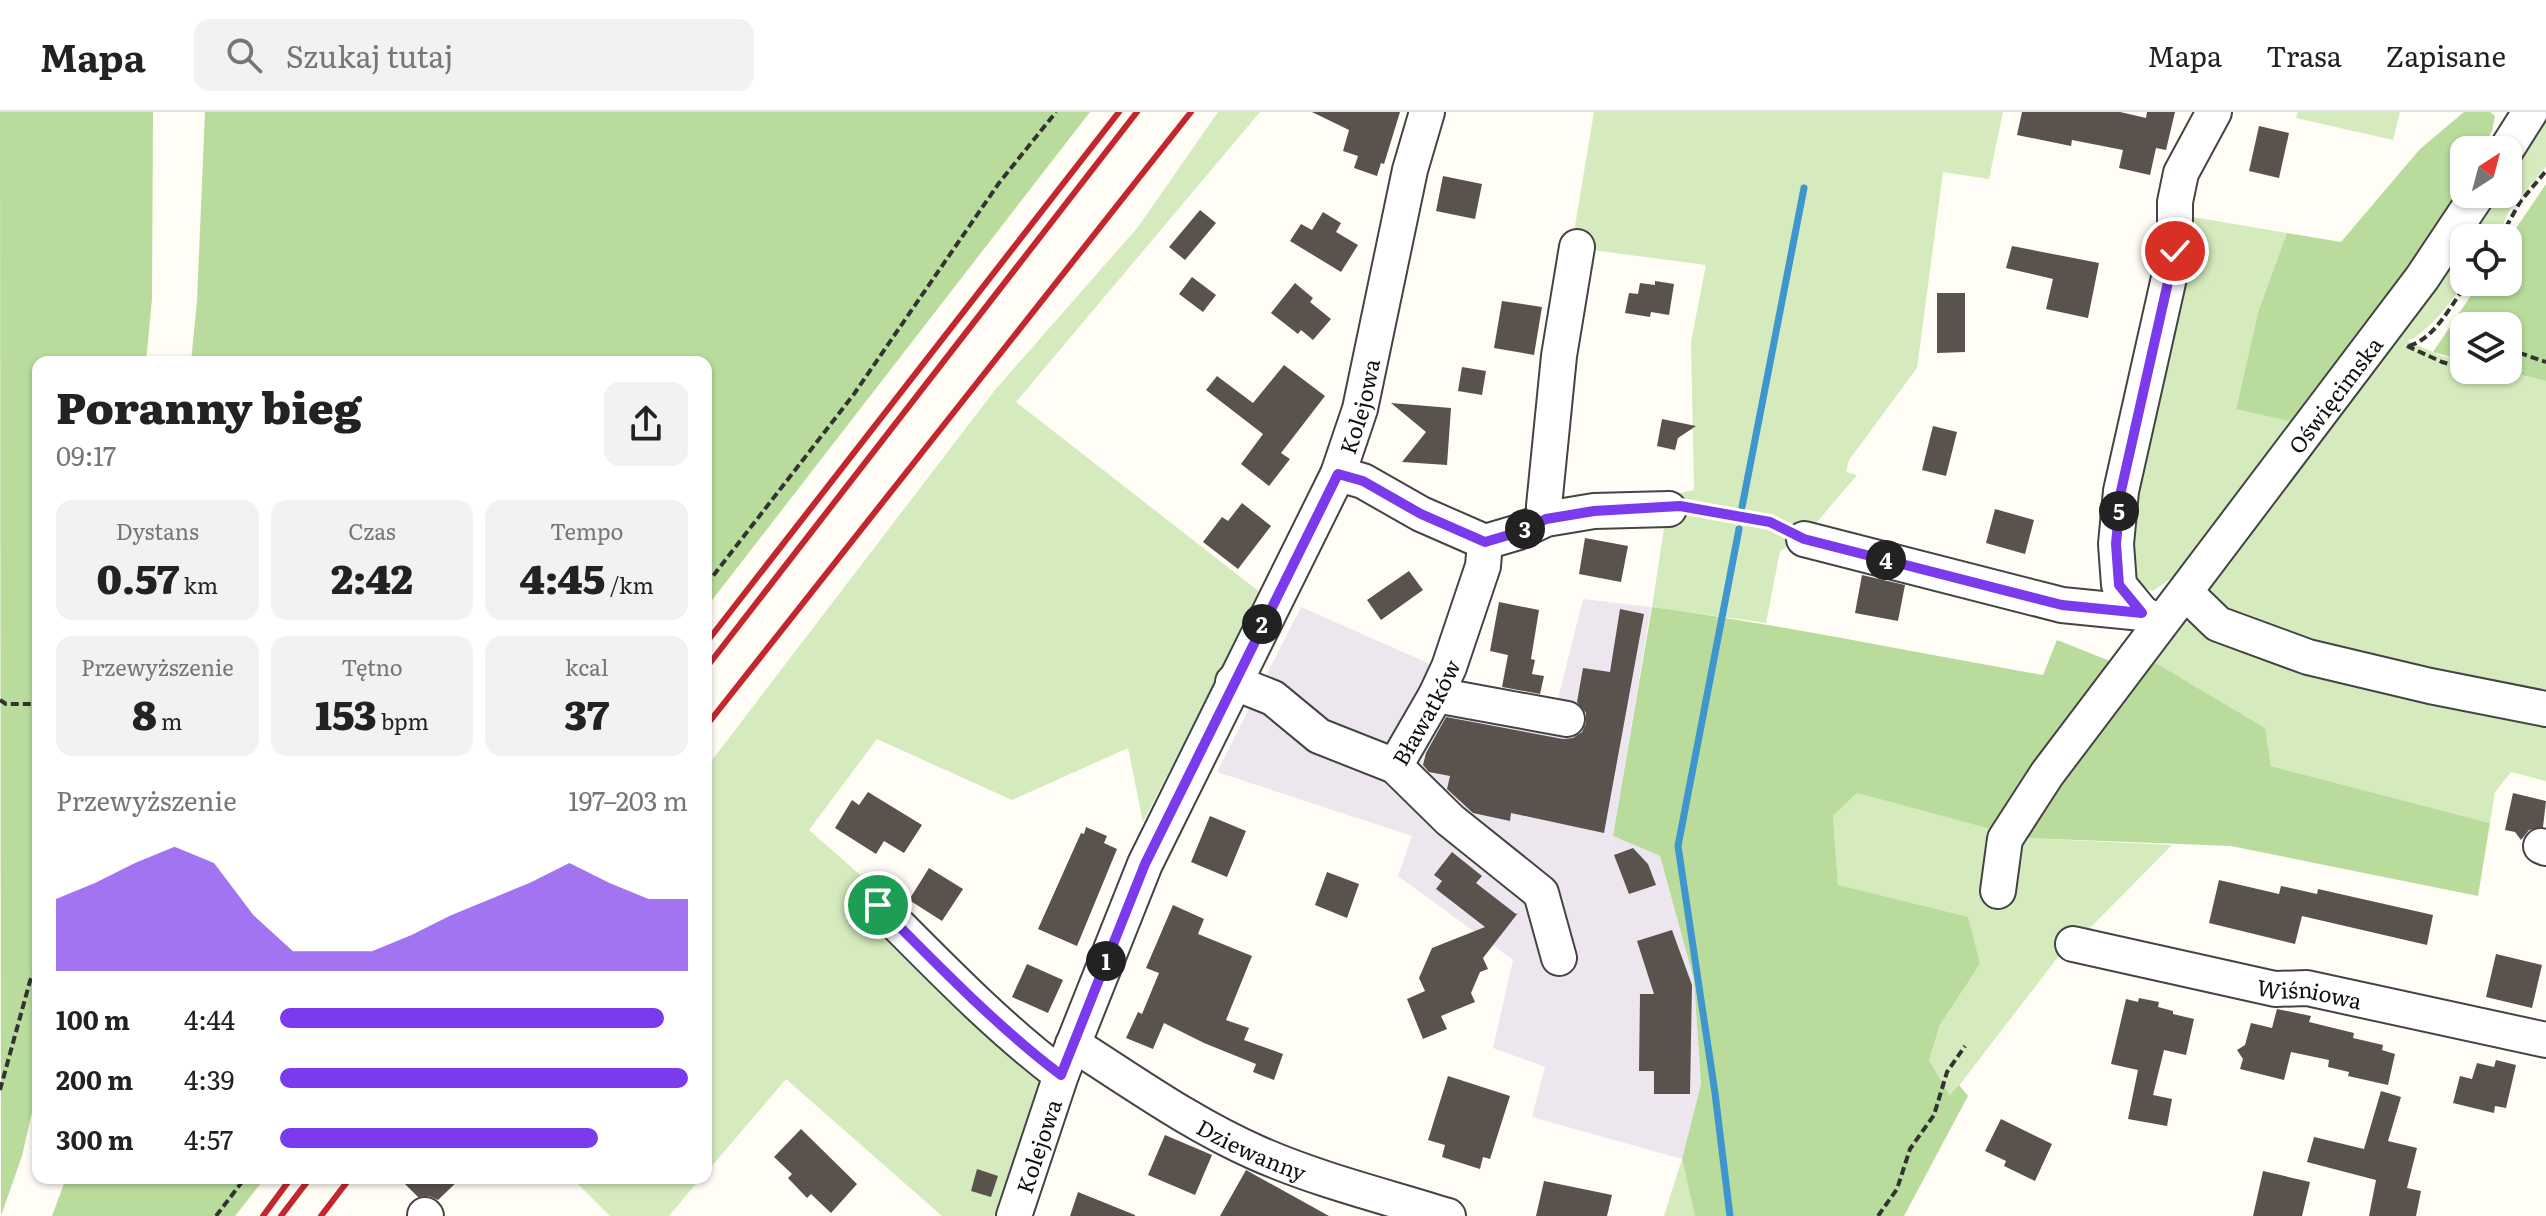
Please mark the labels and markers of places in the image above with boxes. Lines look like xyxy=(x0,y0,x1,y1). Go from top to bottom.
pin xyxy=(2141,217,2209,285)
pin: 5 xyxy=(2099,491,2139,531)
pin: 3 xyxy=(1505,509,1545,549)
pin: 4 xyxy=(1866,540,1906,580)
pin: 2 xyxy=(1242,604,1282,644)
pin xyxy=(844,871,912,939)
pin: 1 xyxy=(1086,941,1126,981)

